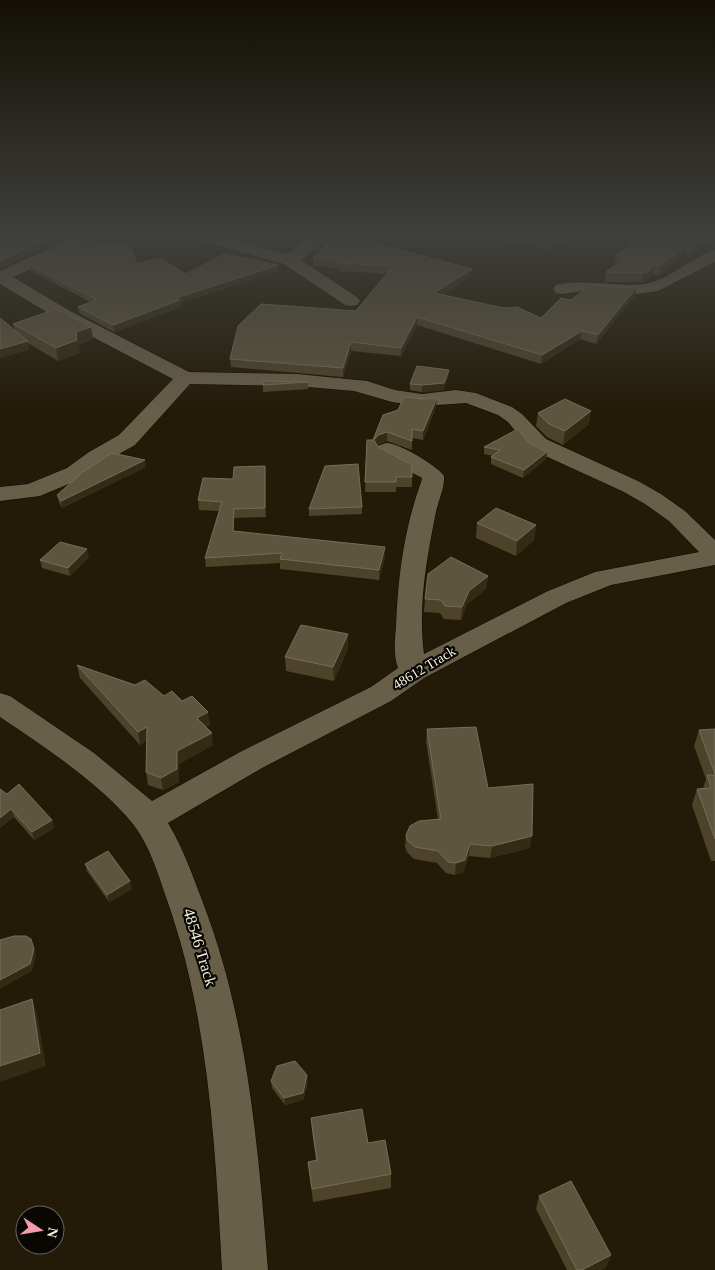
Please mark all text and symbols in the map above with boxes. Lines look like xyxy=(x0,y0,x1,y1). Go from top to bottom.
street label: 48612 Track xyxy=(390,643,458,693)
street label: 48546 Track xyxy=(180,906,220,988)
north arrow xyxy=(15,1205,65,1255)
text: N xyxy=(44,1226,61,1239)

